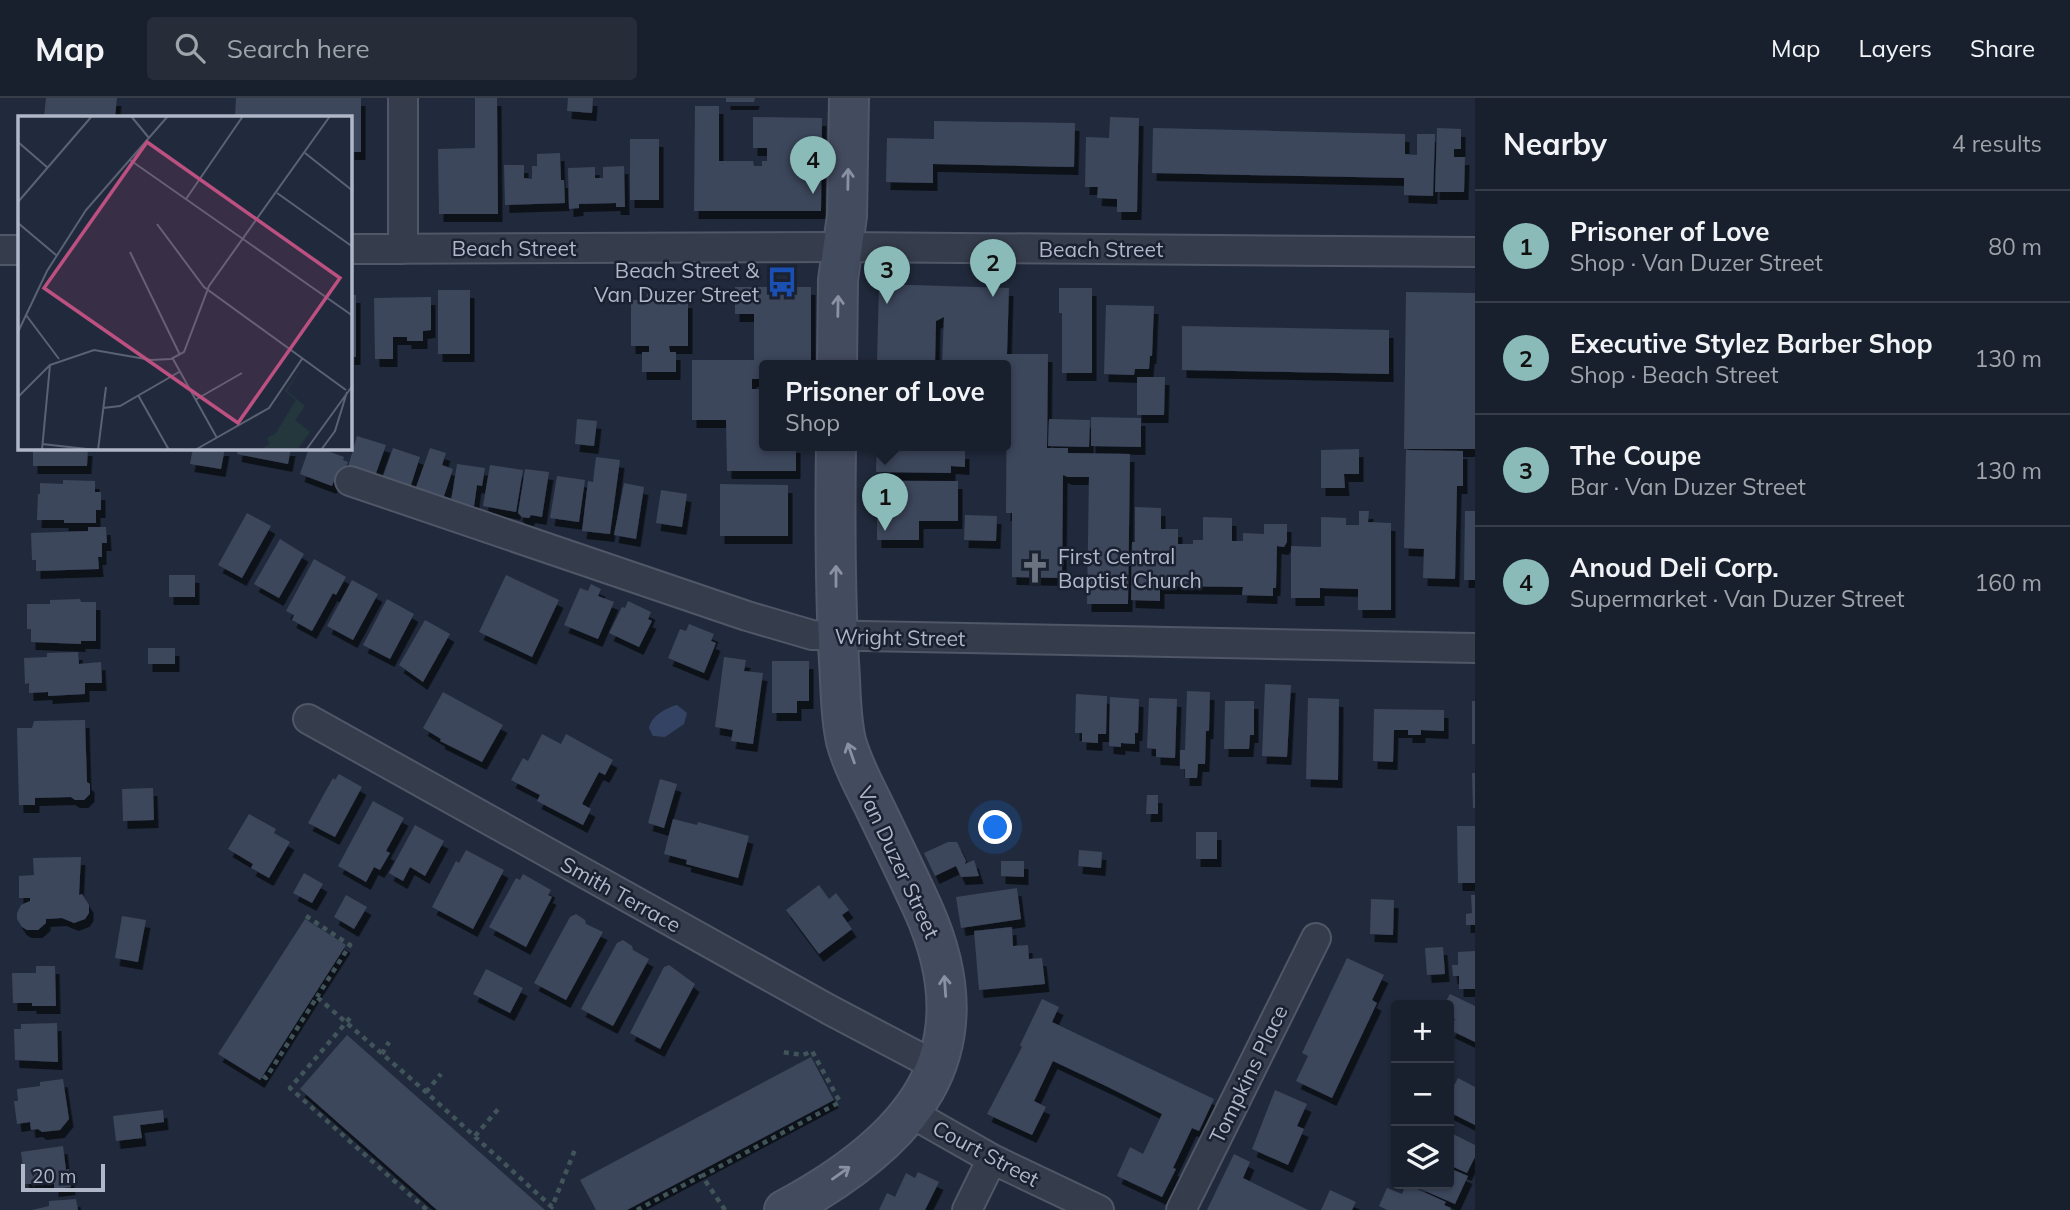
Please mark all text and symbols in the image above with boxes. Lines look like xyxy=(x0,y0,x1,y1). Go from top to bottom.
search box xyxy=(147,17,637,80)
text: Map xyxy=(35,28,105,69)
icon: search xyxy=(171,29,209,67)
text: Search here xyxy=(227,32,370,65)
text: Map xyxy=(1771,33,1820,63)
text: Layers xyxy=(1858,33,1932,63)
text: Share xyxy=(1970,33,2035,63)
inset map xyxy=(18,116,352,450)
text: Nearby xyxy=(1503,125,1607,163)
text: 4 results xyxy=(1952,129,2042,158)
pin: 4 xyxy=(790,136,836,194)
one-way arrow xyxy=(841,168,854,191)
text: Prisoner of Love xyxy=(1570,215,1769,248)
text: 1 xyxy=(1519,232,1533,261)
text: 80 m xyxy=(1988,232,2042,261)
street label: Beach Street xyxy=(452,235,576,261)
street label: Beach Street xyxy=(1039,236,1163,262)
pin: 2 xyxy=(970,239,1016,297)
pin: 3 xyxy=(864,246,910,304)
text: Shop · Van Duzer Street xyxy=(1570,248,1823,277)
place label: Beach Street & Van Duzer Street xyxy=(594,257,760,307)
bus stop icon: Beach Street & Van Duzer Street xyxy=(765,265,799,299)
one-way arrow xyxy=(831,294,845,317)
text: Executive Stylez Barber Shop xyxy=(1570,327,1933,360)
text: 2 xyxy=(1519,344,1533,373)
text: 130 m xyxy=(1974,344,2042,373)
popup xyxy=(759,360,1011,451)
text: Shop · Beach Street xyxy=(1570,360,1778,389)
text: Prisoner of Love xyxy=(785,375,985,408)
text: Shop xyxy=(785,408,840,437)
text: The Coupe xyxy=(1570,439,1701,472)
text: 3 xyxy=(1519,456,1533,485)
text: 130 m xyxy=(1974,456,2042,485)
text: Bar · Van Duzer Street xyxy=(1570,472,1806,501)
pin: 1 xyxy=(862,473,908,531)
place label: First Central Baptist Church xyxy=(1058,543,1202,593)
church icon: First Central Baptist Church xyxy=(1018,551,1052,585)
text: Anoud Deli Corp. xyxy=(1570,551,1779,584)
one-way arrow xyxy=(829,565,842,588)
text: 4 xyxy=(1519,568,1533,597)
text: 160 m xyxy=(1974,568,2042,597)
text: Supermarket · Van Duzer Street xyxy=(1570,584,1905,613)
street label: Wright Street xyxy=(834,623,966,651)
one-way arrow xyxy=(844,743,856,765)
street label: Van Duzer Street xyxy=(852,782,946,942)
your location xyxy=(978,810,1012,844)
street label: Smith Terrace xyxy=(556,850,686,938)
one-way arrow xyxy=(938,975,951,997)
street label: Tompkins Place xyxy=(1203,1000,1293,1148)
map controls xyxy=(1391,1000,1454,1189)
button: + xyxy=(1391,1000,1454,1063)
button: − xyxy=(1391,1063,1454,1126)
street label: Court Street xyxy=(928,1114,1044,1192)
button: layers xyxy=(1391,1126,1454,1189)
scale bar xyxy=(21,1161,105,1193)
text: 20 m xyxy=(32,1164,76,1188)
one-way arrow xyxy=(831,1166,850,1180)

